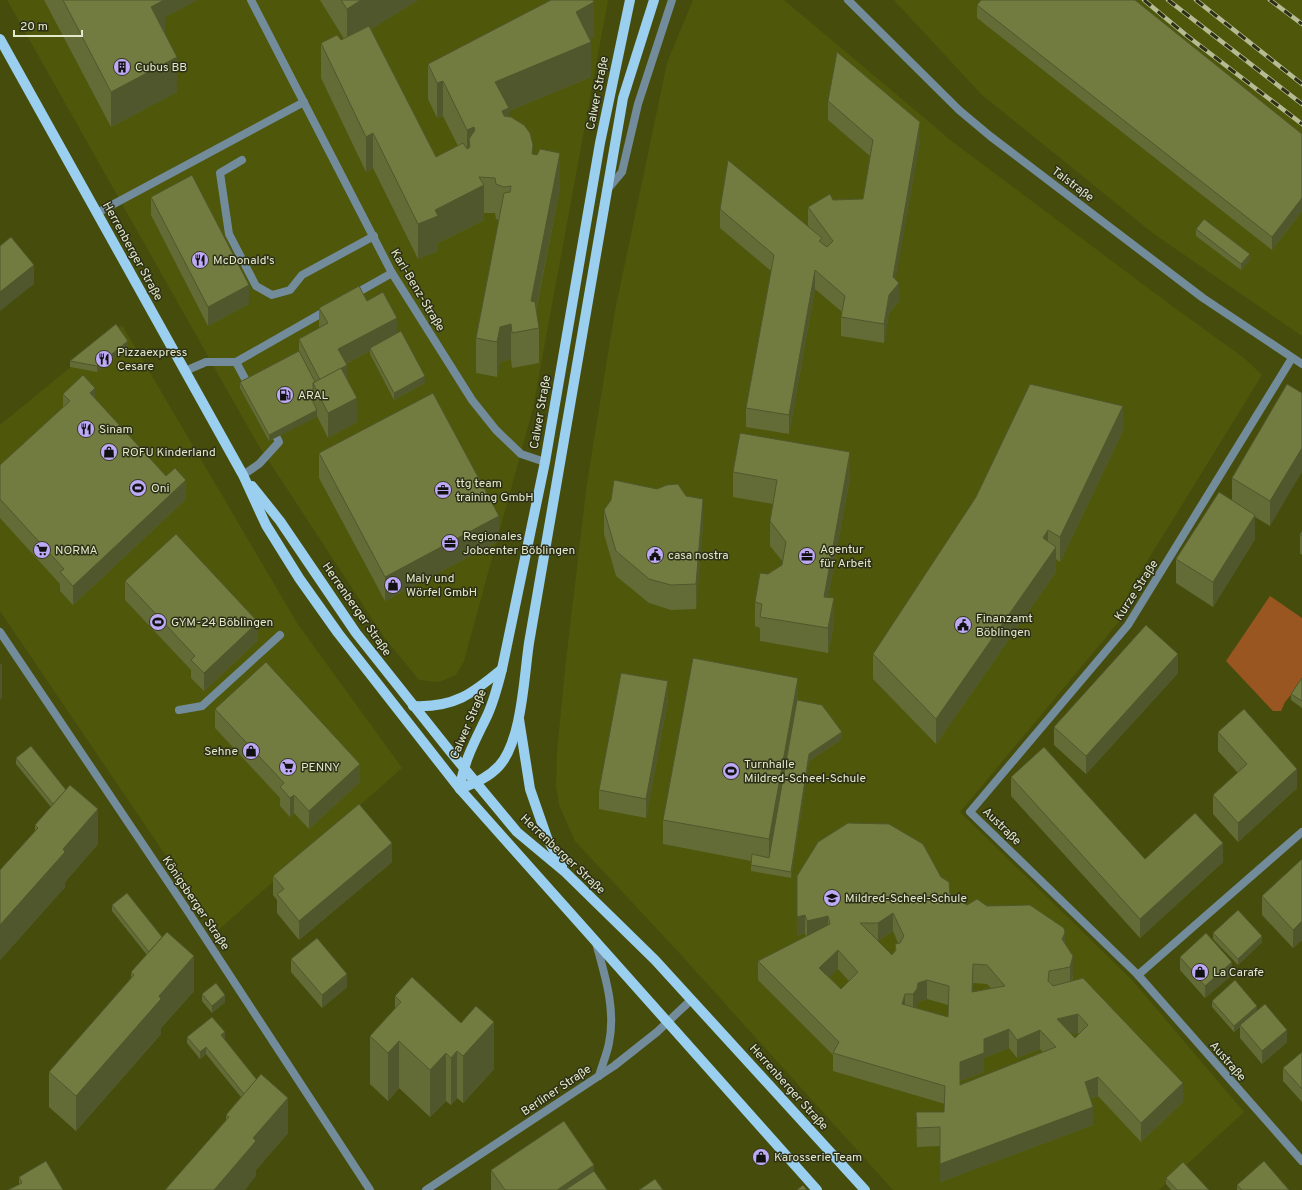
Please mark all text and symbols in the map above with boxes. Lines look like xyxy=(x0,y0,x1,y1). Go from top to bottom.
scale bar xyxy=(14,12,82,38)
text: 20 m xyxy=(20,19,48,35)
street label: Calwer Straße xyxy=(583,55,613,131)
building icon: Cubus BB xyxy=(112,57,132,77)
place label: Cubus BB xyxy=(135,60,187,76)
street label: Talstraße xyxy=(1048,164,1097,206)
street label: Herrenberger Straße xyxy=(98,199,166,304)
street label: Karl-Benz-Straße xyxy=(386,246,448,335)
restaurant icon: McDonald's xyxy=(190,250,210,270)
place label: McDonald's xyxy=(213,253,275,269)
place label: Pizzaexpress Cesare xyxy=(117,345,187,375)
restaurant icon: Pizzaexpress Cesare xyxy=(94,349,114,369)
street label: Calwer Straße xyxy=(527,374,555,450)
fuel station icon: ARAL xyxy=(275,385,295,405)
place label: ARAL xyxy=(298,388,328,404)
restaurant icon: Sinam xyxy=(76,419,96,439)
place label: Sinam xyxy=(99,422,133,438)
shop icon: ROFU Kinderland xyxy=(99,442,119,462)
place label: ROFU Kinderland xyxy=(122,445,216,461)
place label: ttg team training GmbH xyxy=(456,476,534,506)
sports icon: Oni xyxy=(128,478,148,498)
office icon: ttg team training GmbH xyxy=(433,480,453,500)
place label: Oni xyxy=(151,481,170,497)
place label: Regionales Jobcenter Böblingen xyxy=(463,529,575,559)
office icon: Regionales Jobcenter Böblingen xyxy=(440,533,460,553)
supermarket icon: NORMA xyxy=(32,540,52,560)
place label: Agentur für Arbeit xyxy=(820,542,872,572)
place label: NORMA xyxy=(55,543,98,559)
public building icon: casa nostra xyxy=(645,545,665,565)
office icon: Agentur für Arbeit xyxy=(797,546,817,566)
place label: casa nostra xyxy=(668,548,729,564)
street label: Kurze Straße xyxy=(1111,557,1162,624)
street label: Herrenberger Straße xyxy=(318,560,395,660)
place label: Maly und Wörfel GmbH xyxy=(406,571,477,601)
shop icon: Maly und Wörfel GmbH xyxy=(383,575,403,595)
place label: Finanzamt Böblingen xyxy=(976,611,1033,641)
sports icon: GYM-24 Böblingen xyxy=(148,612,168,632)
place label: GYM-24 Böblingen xyxy=(171,615,273,631)
public building icon: Finanzamt Böblingen xyxy=(953,615,973,635)
street label: Calwer Straße xyxy=(447,687,491,762)
shop icon: Sehne xyxy=(241,741,261,761)
place label: Sehne xyxy=(204,744,238,760)
supermarket icon: PENNY xyxy=(278,757,298,777)
place label: Turnhalle Mildred-Scheel-Schule xyxy=(744,757,866,787)
place label: PENNY xyxy=(301,760,340,776)
sports icon: Turnhalle Mildred-Scheel-Schule xyxy=(721,761,741,781)
street label: Austraße xyxy=(978,804,1024,849)
street label: Herrenberger Straße xyxy=(516,811,608,898)
street label: Königsberger Straße xyxy=(158,853,233,954)
school or university icon: Mildred-Scheel-Schule xyxy=(822,888,842,908)
place label: Mildred-Scheel-Schule xyxy=(845,891,967,907)
shop icon: La Carafe xyxy=(1190,962,1210,982)
place label: La Carafe xyxy=(1213,965,1264,981)
street label: Austraße xyxy=(1205,1038,1249,1085)
street label: Herrenberger Straße xyxy=(745,1041,831,1134)
street label: Berliner Straße xyxy=(518,1061,595,1120)
shop icon: Karosserie Team xyxy=(751,1147,771,1167)
place label: Karosserie Team xyxy=(774,1150,862,1166)

